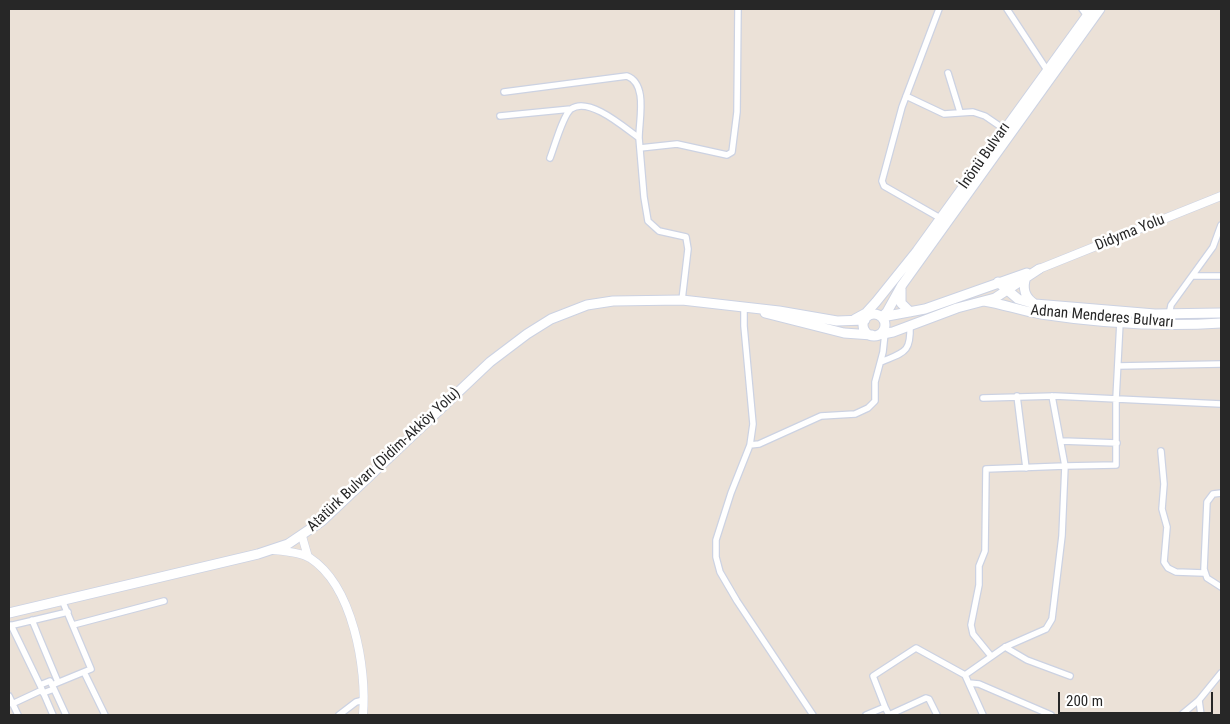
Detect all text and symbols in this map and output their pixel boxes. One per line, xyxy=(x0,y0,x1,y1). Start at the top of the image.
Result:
street label: İnönü Bulvarı xyxy=(956,119,1014,193)
street label: Didyma Yolu xyxy=(1093,211,1167,255)
street label: Adnan Menderes Bulvarı xyxy=(1030,302,1174,332)
street label: Atatürk Bulvarı (Didim-Akköy Yolu) xyxy=(304,384,464,536)
scale bar xyxy=(1060,682,1215,714)
text: 200 m xyxy=(1066,692,1103,710)

